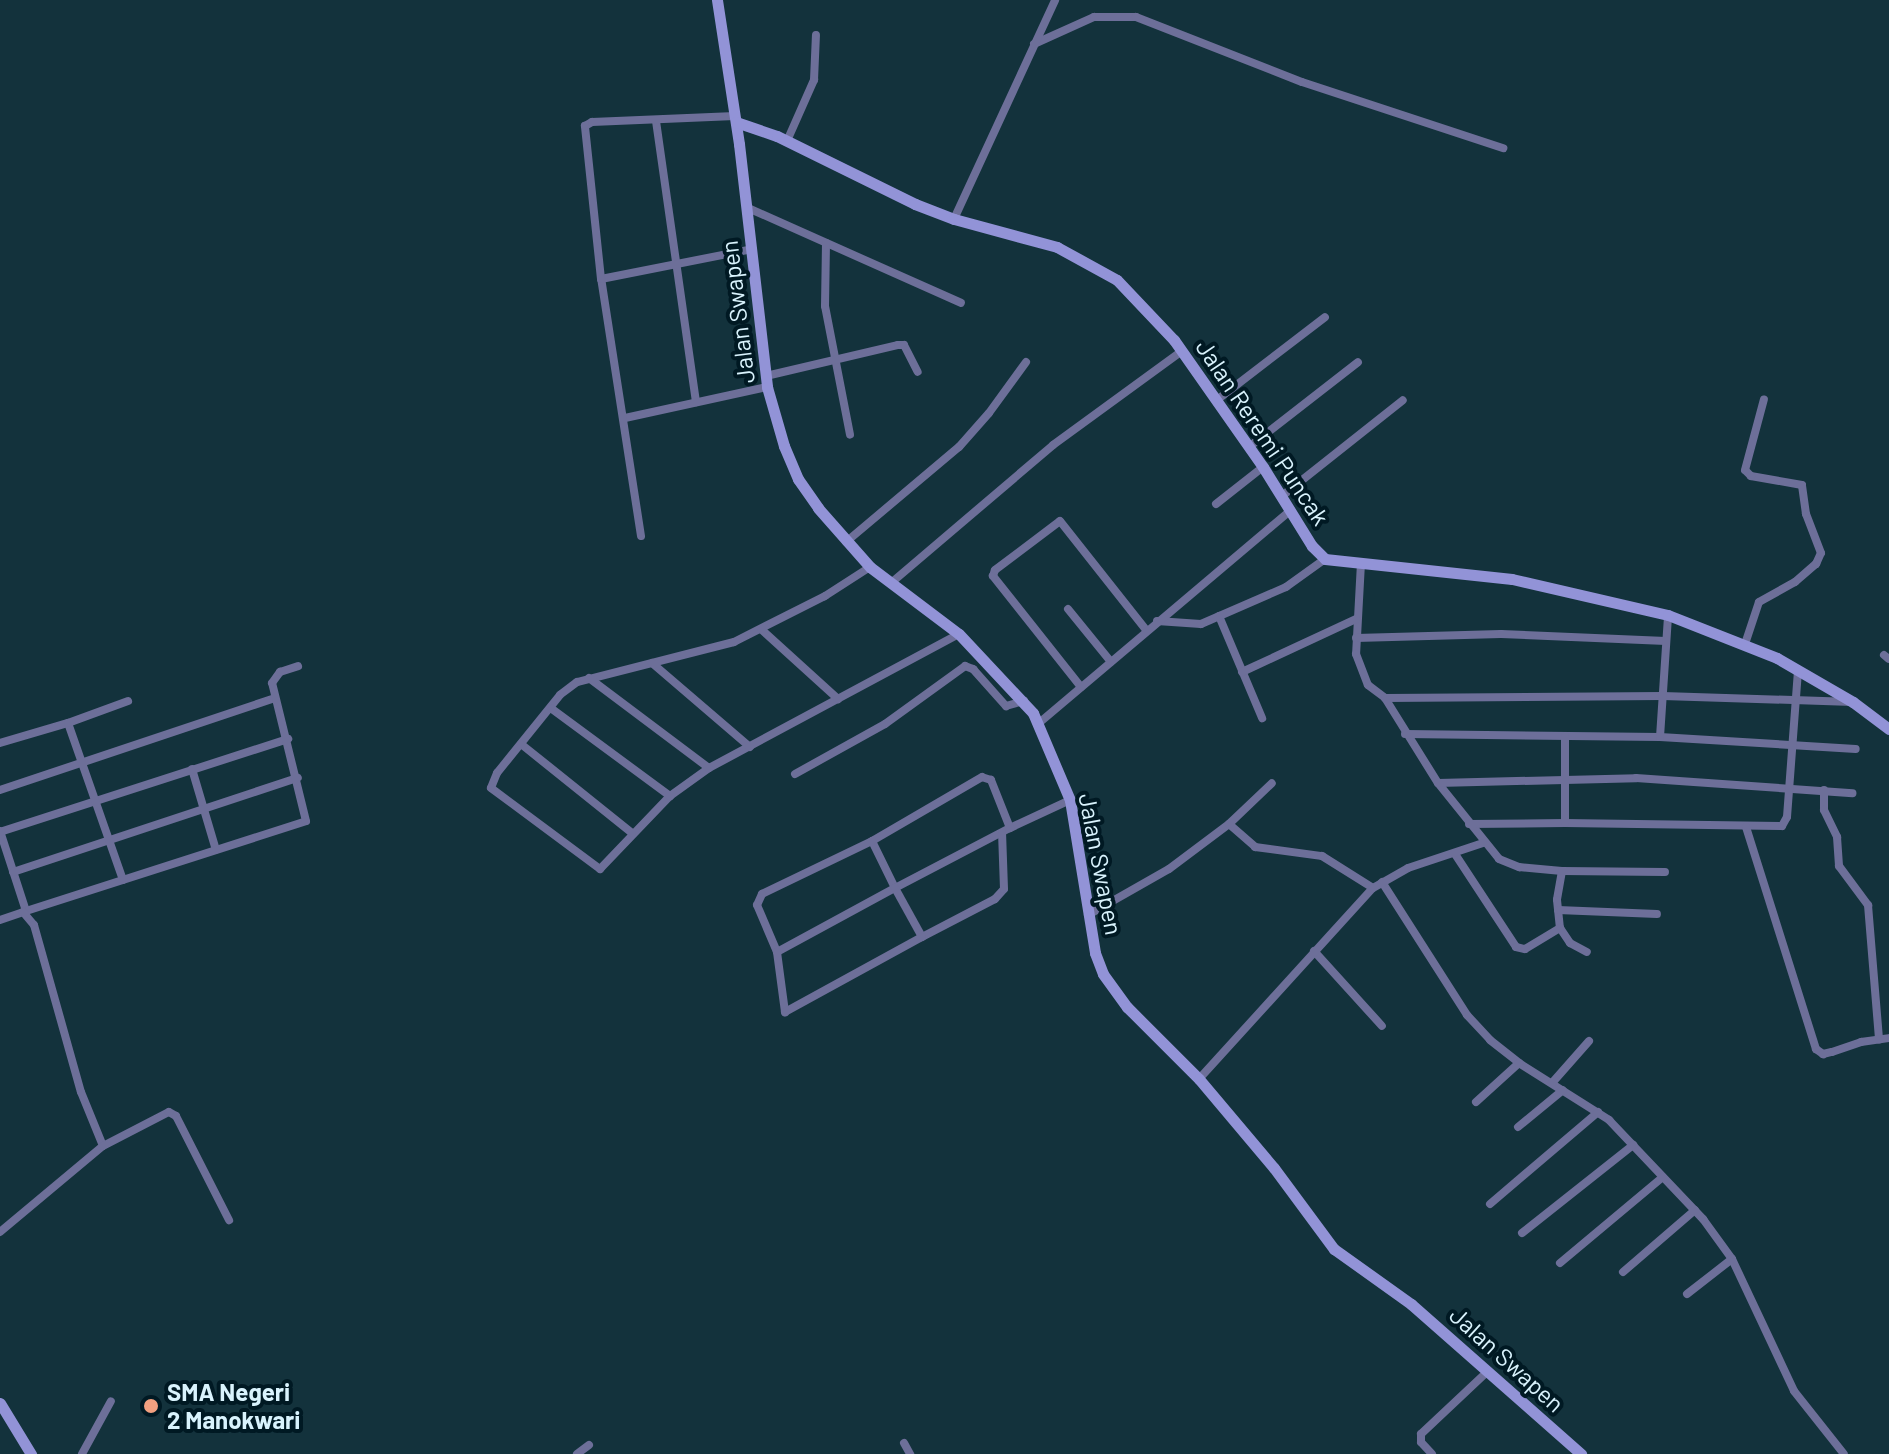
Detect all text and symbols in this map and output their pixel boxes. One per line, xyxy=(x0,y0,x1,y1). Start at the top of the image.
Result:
street label: Jalan Swapen xyxy=(714,239,760,385)
street label: Jalan Reremi Puncak xyxy=(1190,334,1336,530)
street label: Jalan Swapen xyxy=(1073,791,1129,937)
street label: Jalan Swapen xyxy=(1444,1300,1570,1418)
place label: SMA Negeri 2 Manokwari xyxy=(167,1378,300,1434)
marker: SMA Negeri 2 Manokwari xyxy=(142,1397,160,1415)

